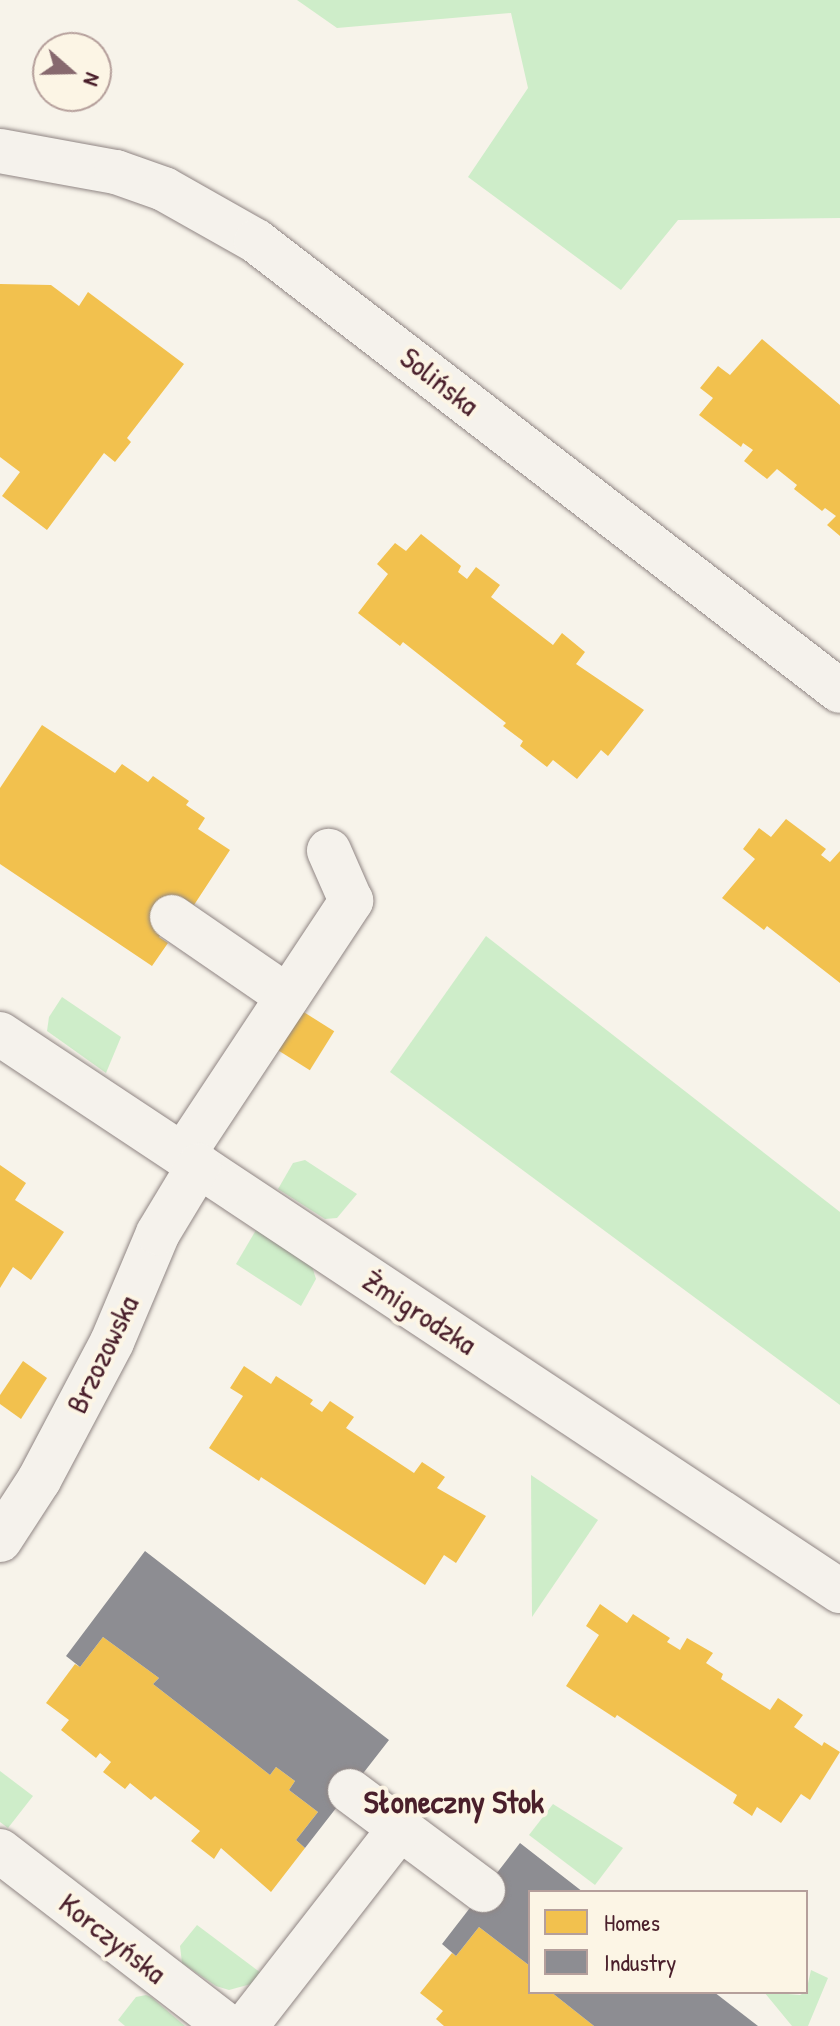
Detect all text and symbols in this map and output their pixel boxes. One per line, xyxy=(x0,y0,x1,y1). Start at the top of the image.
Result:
north arrow xyxy=(32,32,112,112)
text: N xyxy=(77,69,109,90)
street label: Solińska xyxy=(394,339,486,423)
street label: Żmigrodzka xyxy=(356,1262,484,1362)
street label: Brzozowska xyxy=(58,1289,146,1419)
district label: Słoneczny Stok xyxy=(364,1783,544,1821)
street label: Korczyńska xyxy=(52,1885,174,1991)
legend xyxy=(528,1890,808,1994)
text: Homes xyxy=(604,1906,660,1938)
text: Industry xyxy=(604,1946,676,1978)

